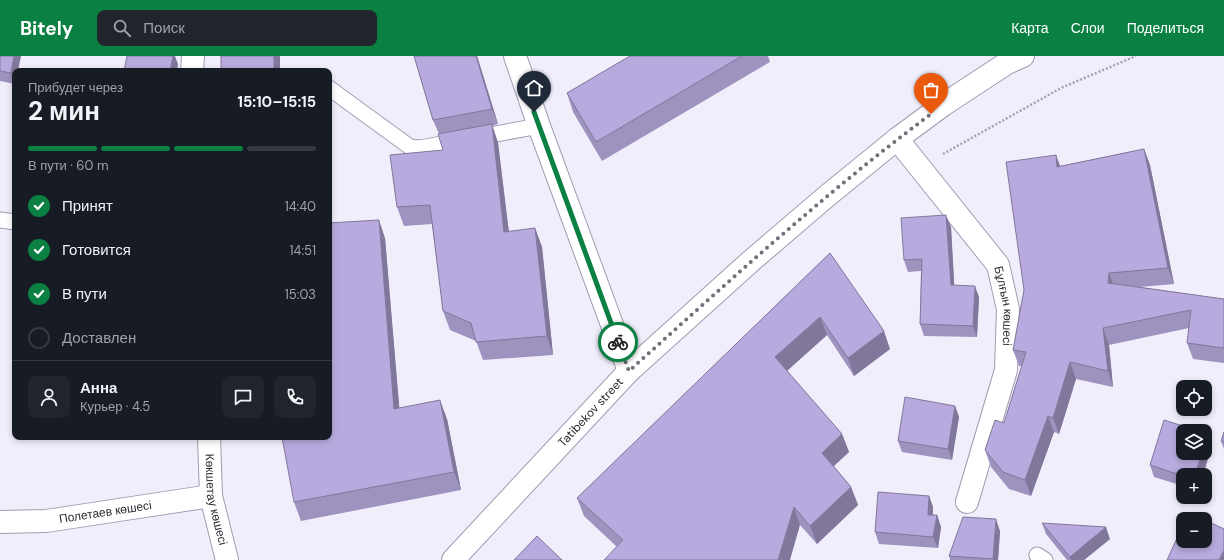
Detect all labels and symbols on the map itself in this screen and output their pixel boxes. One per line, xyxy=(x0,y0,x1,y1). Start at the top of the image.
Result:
pin xyxy=(517,71,551,112)
pin xyxy=(914,73,948,114)
street label: Бұлғын көшесі xyxy=(990,264,1016,346)
courier xyxy=(598,322,638,362)
street label: Tatibekov street xyxy=(554,374,627,450)
street label: Көкшетау көшесі xyxy=(202,453,231,547)
street label: Полетаев көшесі xyxy=(58,497,153,527)

